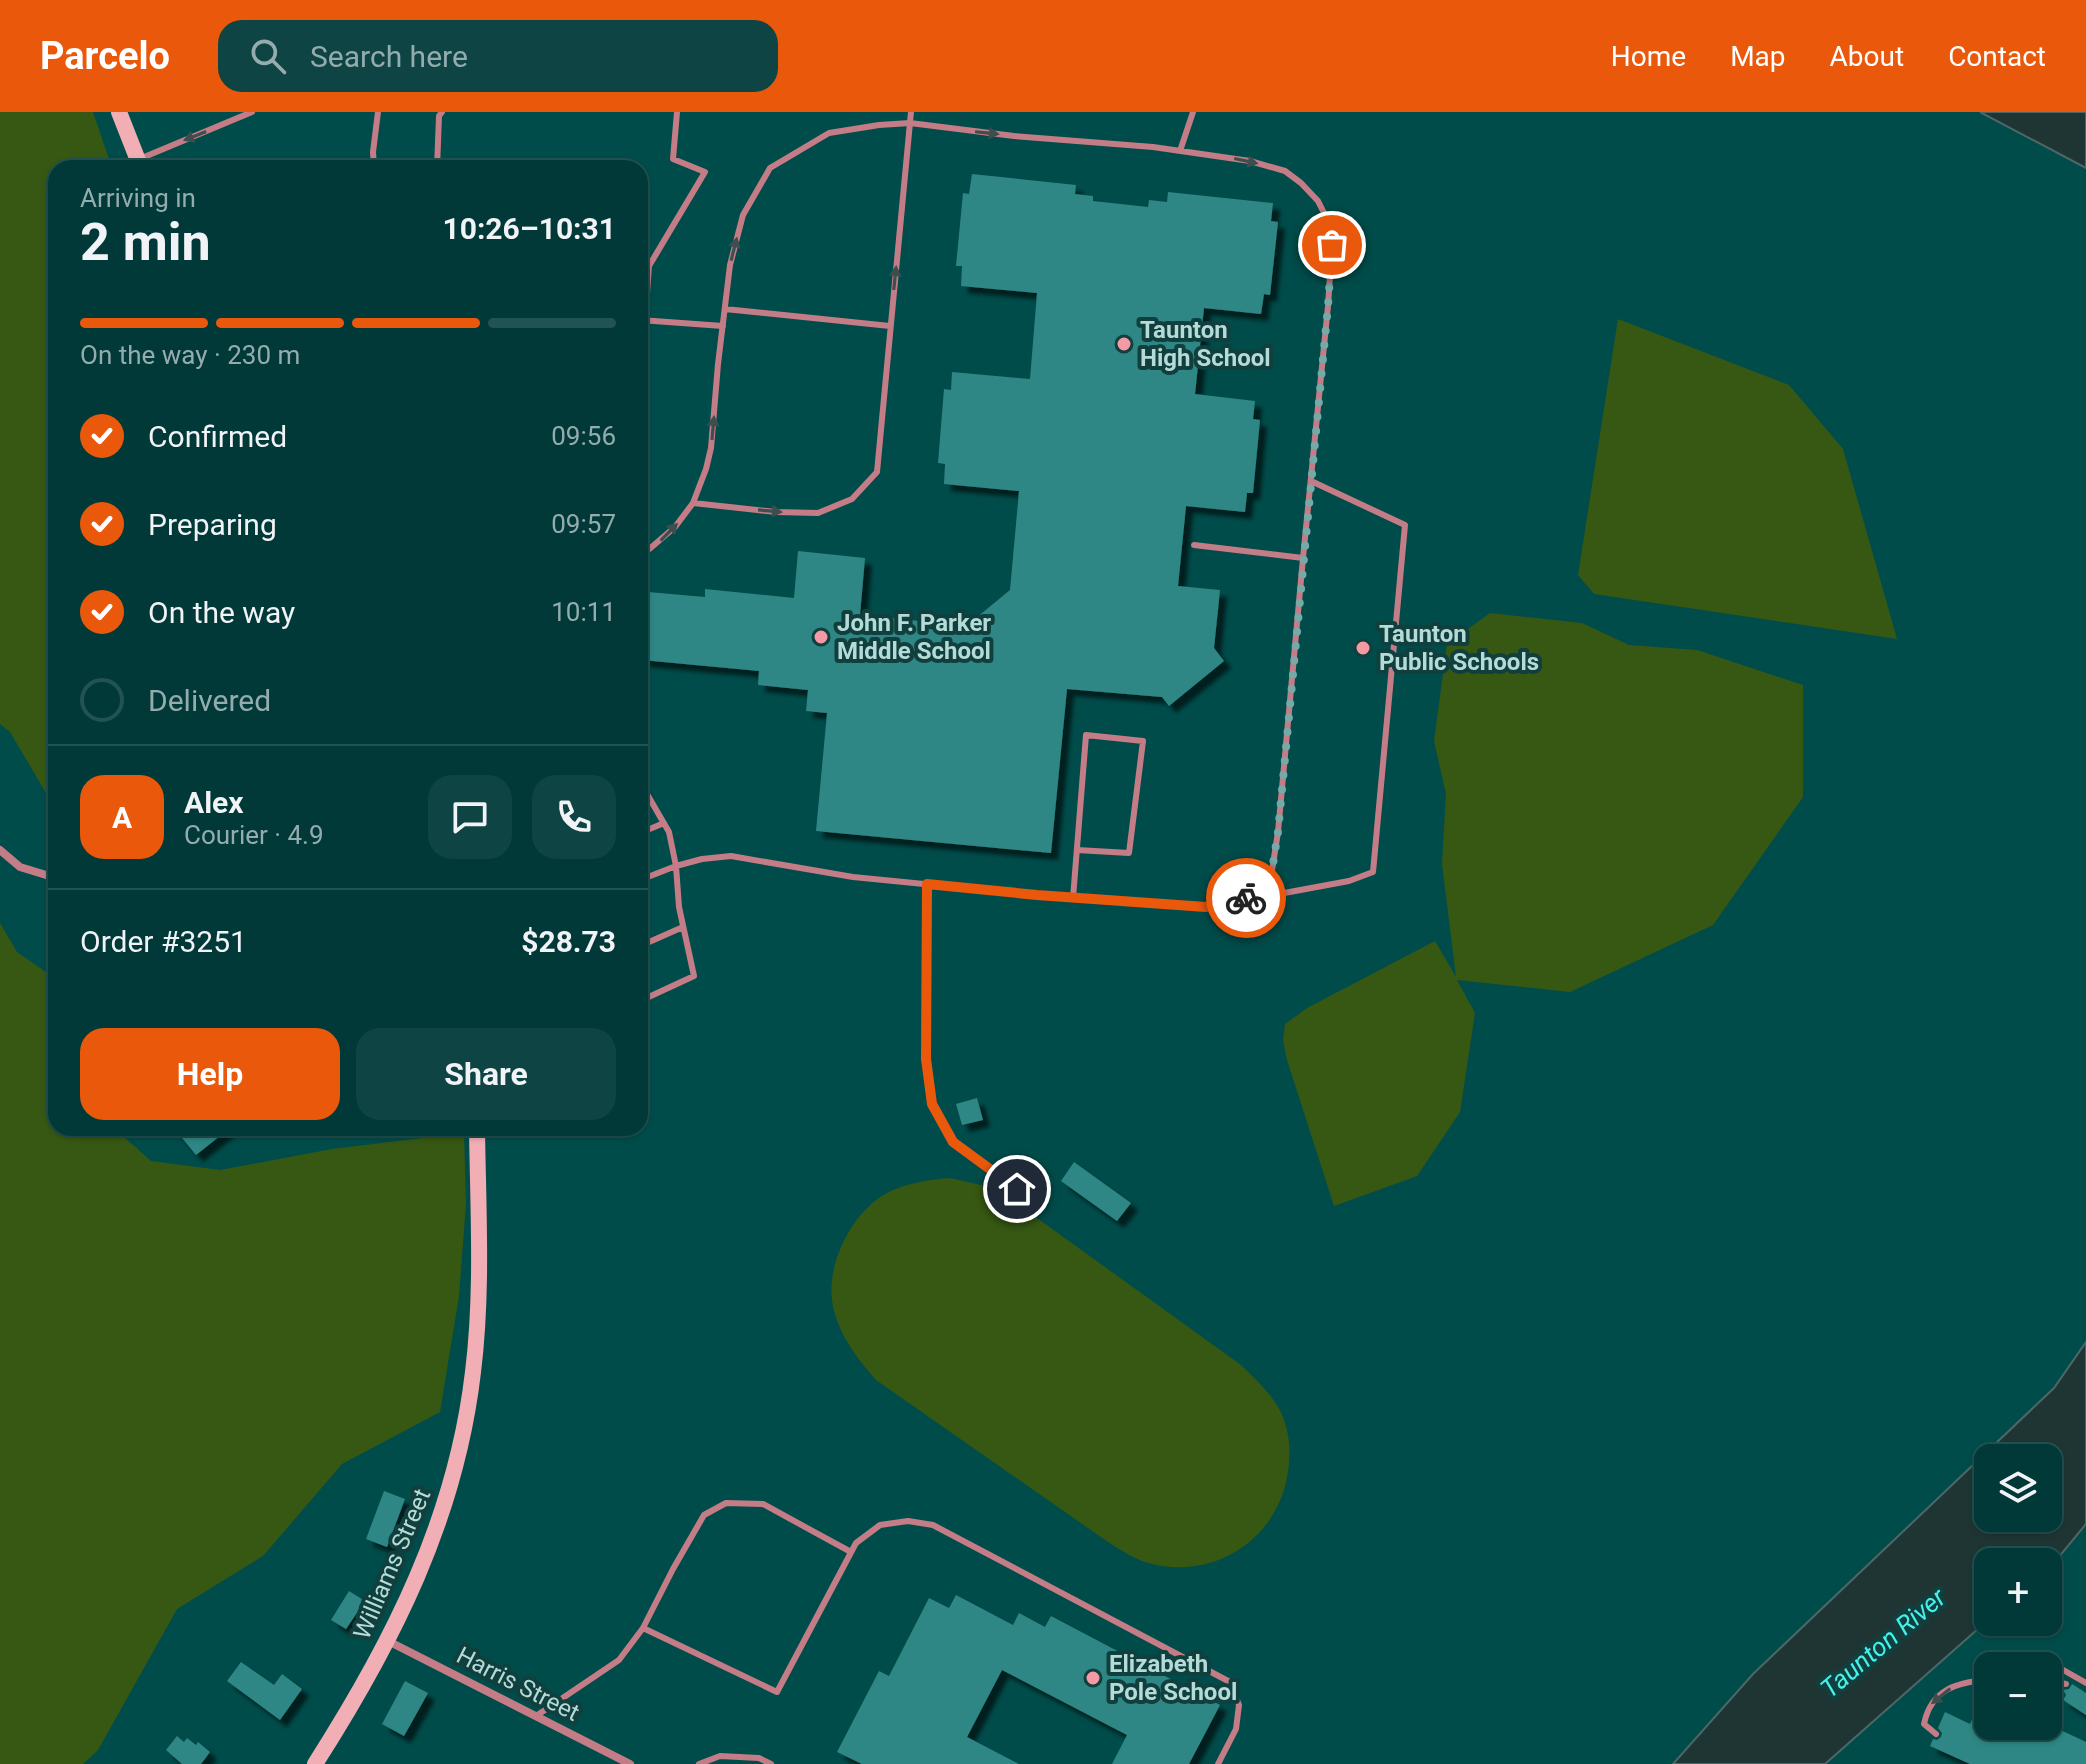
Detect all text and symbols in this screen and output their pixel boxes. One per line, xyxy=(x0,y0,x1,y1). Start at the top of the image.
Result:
search box xyxy=(218,20,778,92)
text: Parcelo xyxy=(40,34,170,78)
icon: search xyxy=(246,34,290,78)
text: Search here xyxy=(310,39,468,74)
text: Home xyxy=(1611,40,1686,73)
text: Map xyxy=(1730,40,1786,73)
text: About xyxy=(1830,40,1904,73)
text: Contact xyxy=(1948,40,2046,73)
one-way arrow xyxy=(975,127,1000,140)
one-way arrow xyxy=(183,129,207,142)
one-way arrow xyxy=(1233,155,1258,168)
text: Arriving in xyxy=(80,183,196,213)
text: 10:26–10:31 xyxy=(442,211,616,246)
pin xyxy=(1298,211,1366,279)
text: 2 min xyxy=(80,212,211,273)
icon: bag xyxy=(1310,223,1354,267)
one-way arrow xyxy=(729,237,741,262)
one-way arrow xyxy=(889,265,902,290)
place label: Taunton High School xyxy=(1140,316,1271,372)
marker: Taunton High School xyxy=(1115,335,1133,353)
text: On the way · 230 m xyxy=(80,340,300,370)
icon: check xyxy=(80,414,124,458)
one-way arrow xyxy=(707,415,720,440)
text: Confirmed xyxy=(148,419,287,454)
text: 09:56 xyxy=(551,421,616,451)
icon: check xyxy=(80,502,124,546)
one-way arrow xyxy=(758,505,783,518)
text: Preparing xyxy=(148,507,277,542)
text: 09:57 xyxy=(551,509,616,539)
one-way arrow xyxy=(659,523,677,542)
icon: check xyxy=(80,590,124,634)
text: On the way xyxy=(148,595,295,630)
text: 10:11 xyxy=(551,597,616,627)
place label: John F. Parker Middle School xyxy=(837,609,991,665)
place label: Taunton Public Schools xyxy=(1379,620,1539,676)
marker: John F. Parker Middle School xyxy=(812,628,830,646)
marker: Taunton Public Schools xyxy=(1354,639,1372,657)
text: Delivered xyxy=(148,683,271,718)
button: chat xyxy=(428,775,512,859)
button: phone xyxy=(532,775,616,859)
text: Alex xyxy=(184,785,244,820)
text: A xyxy=(112,800,132,835)
text: Courier · 4.9 xyxy=(184,820,324,850)
courier xyxy=(1206,858,1286,938)
icon: bike xyxy=(1224,876,1268,920)
text: Order #3251 xyxy=(80,924,247,959)
text: $28.73 xyxy=(521,924,616,959)
button: Help xyxy=(80,1028,340,1120)
button: Share xyxy=(356,1028,616,1120)
pin xyxy=(983,1155,1051,1223)
icon: home xyxy=(995,1167,1039,1211)
map controls xyxy=(1974,1444,2062,1740)
button: layers xyxy=(1974,1444,2062,1532)
street label: Williams Street xyxy=(348,1485,436,1643)
button: + xyxy=(1974,1548,2062,1636)
water label: Taunton River xyxy=(1815,1581,1953,1704)
street label: Harris Street xyxy=(452,1641,584,1727)
place label: Elizabeth Pole School xyxy=(1109,1650,1237,1706)
button: − xyxy=(1974,1652,2062,1740)
marker: Elizabeth Pole School xyxy=(1084,1669,1102,1687)
one-way arrow xyxy=(1931,1687,1952,1704)

